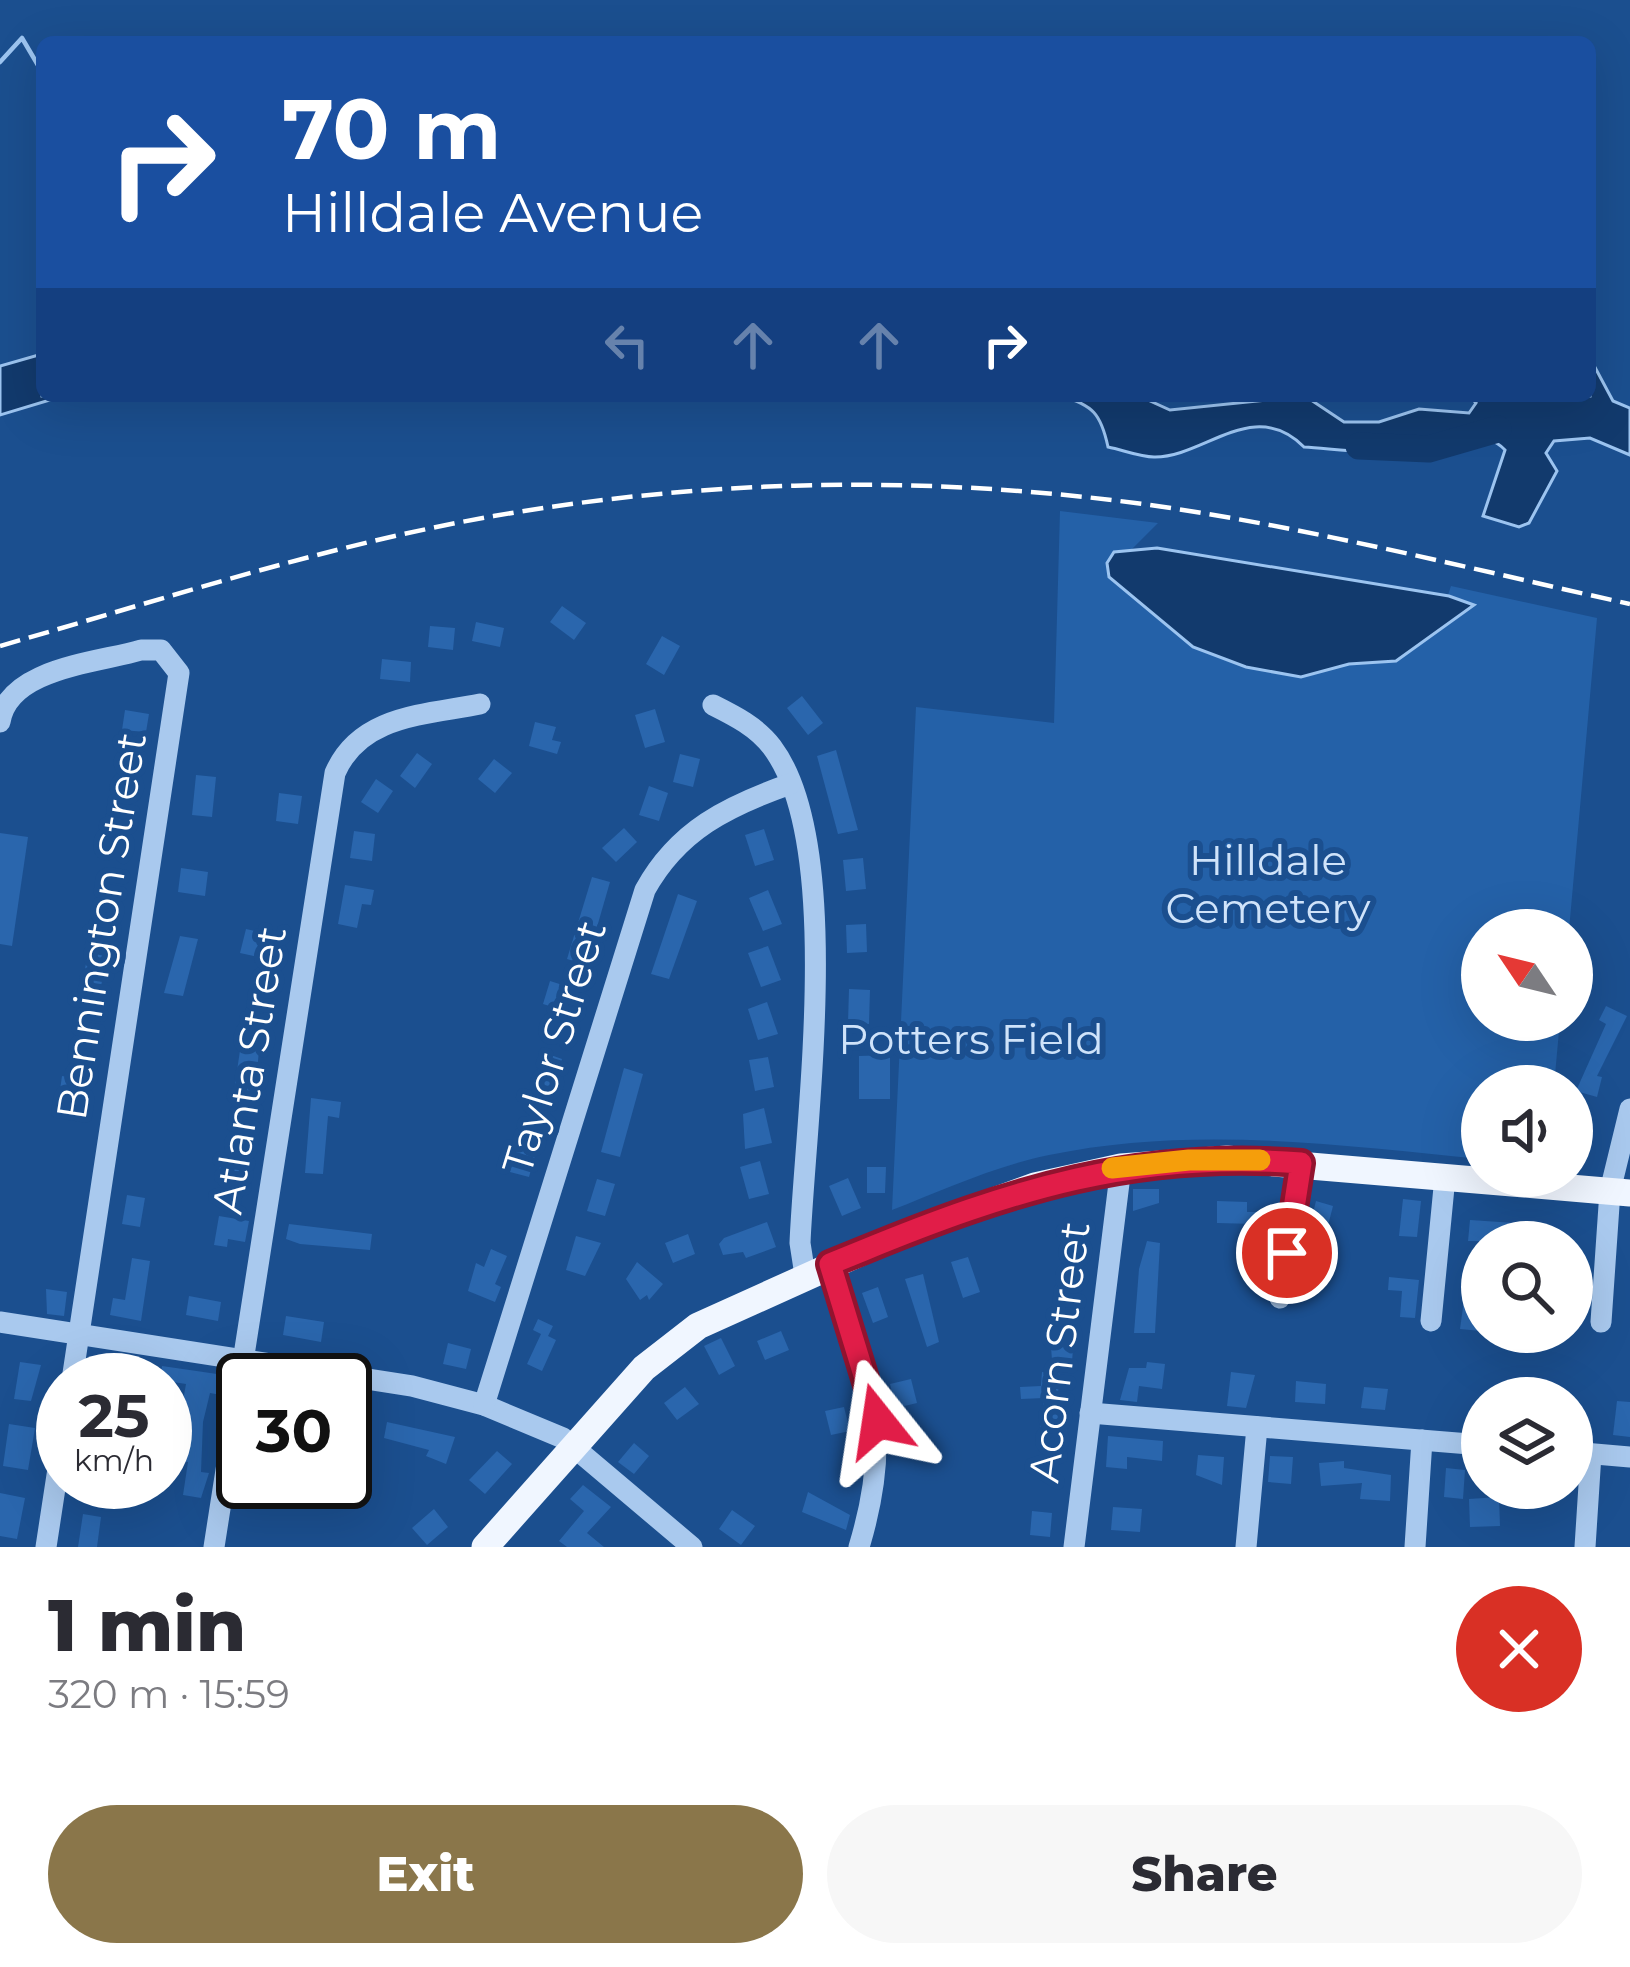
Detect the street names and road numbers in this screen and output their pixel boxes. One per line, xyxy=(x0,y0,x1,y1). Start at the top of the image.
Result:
street label: Bennington Street xyxy=(45,729,157,1123)
street label: Taylor Street xyxy=(491,914,617,1180)
street label: Atlanta Street xyxy=(201,923,297,1217)
street label: Acorn Street xyxy=(1017,1219,1101,1485)

